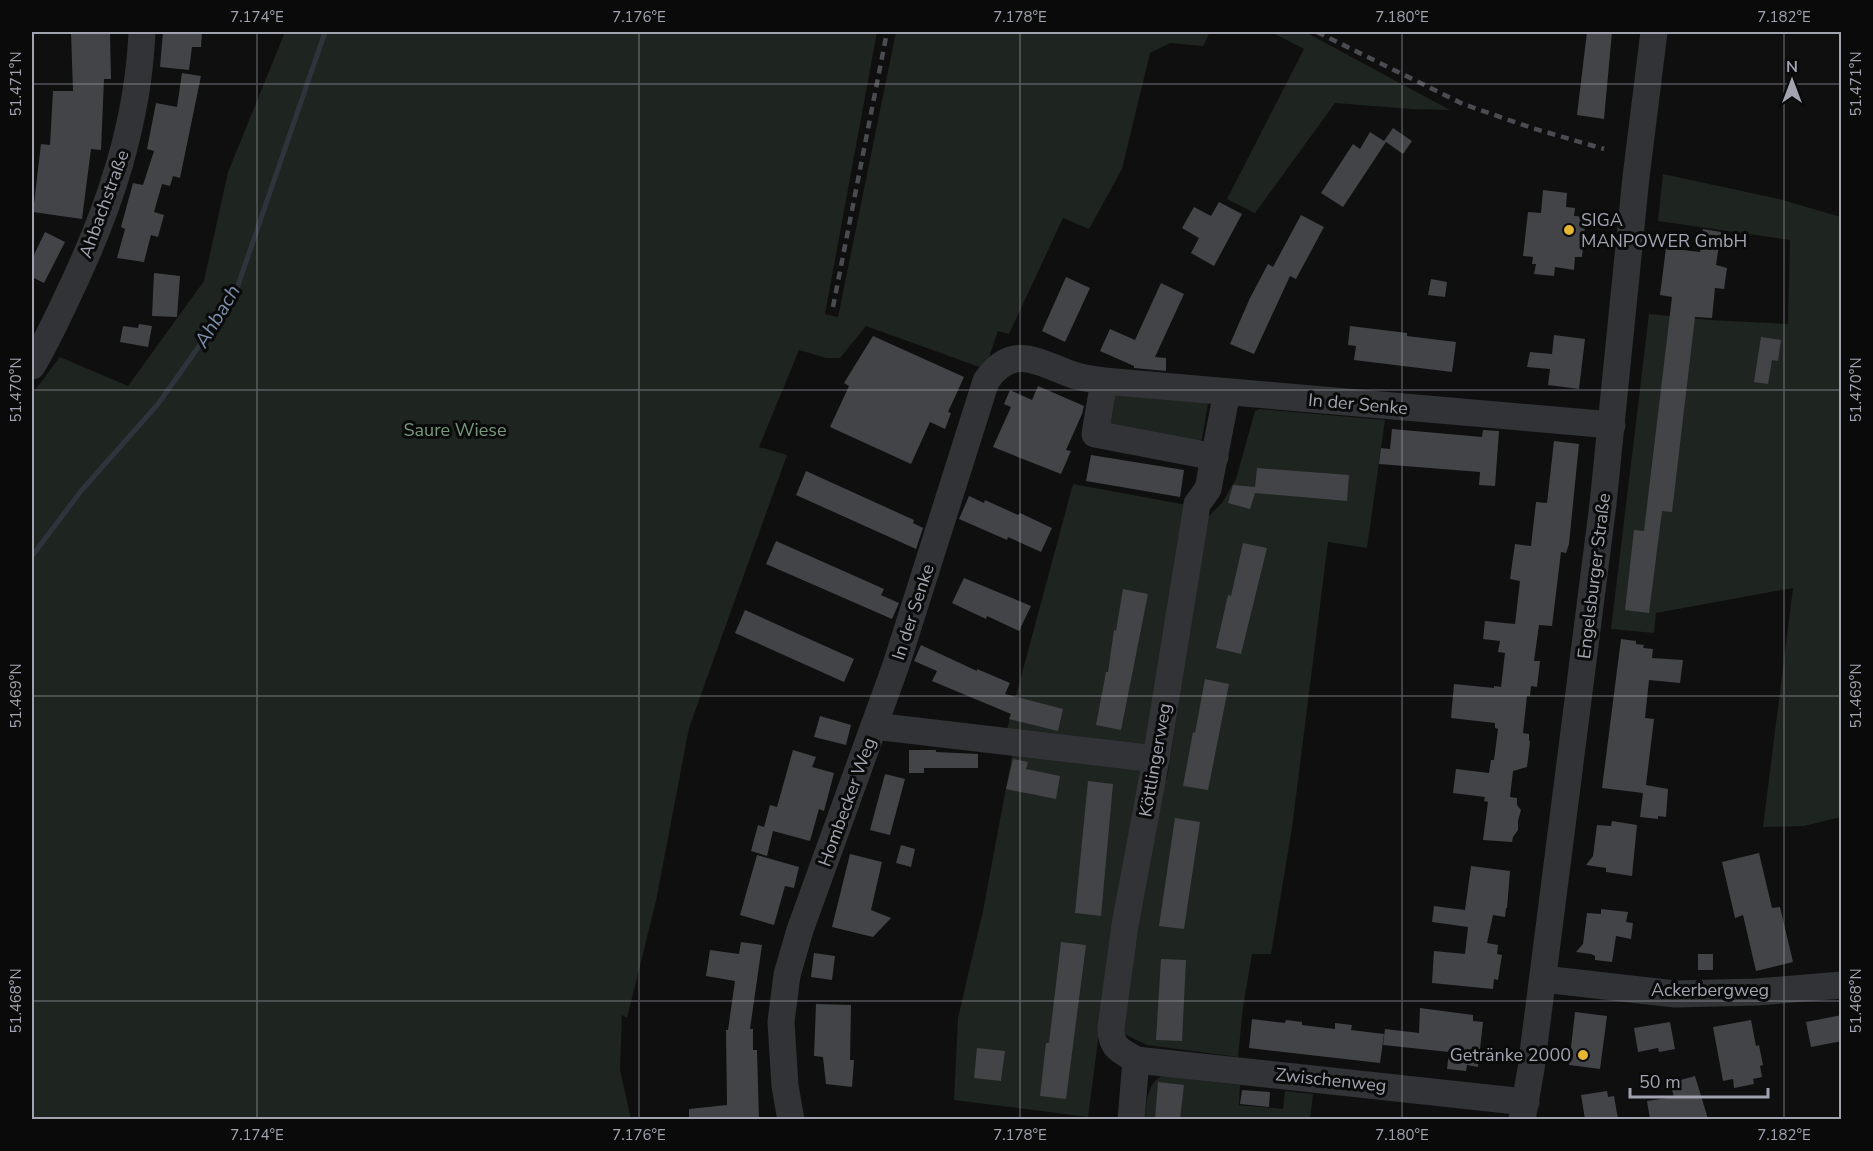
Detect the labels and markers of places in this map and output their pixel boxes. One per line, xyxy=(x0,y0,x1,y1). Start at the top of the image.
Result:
place label: SIGA MANPOWER GmbH xyxy=(1581,208,1747,253)
marker: SIGA MANPOWER GmbH xyxy=(1562,223,1576,237)
place label: Getränke 2000 xyxy=(1450,1043,1571,1067)
marker: Getränke 2000 xyxy=(1576,1048,1590,1062)

